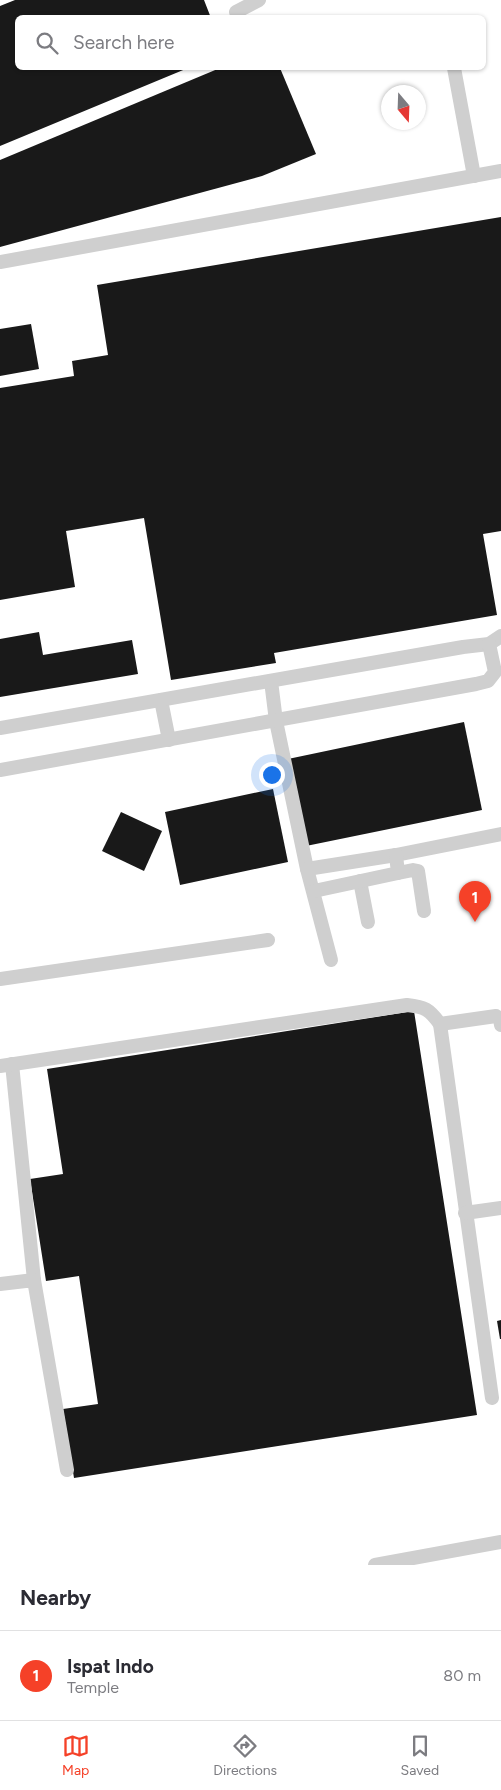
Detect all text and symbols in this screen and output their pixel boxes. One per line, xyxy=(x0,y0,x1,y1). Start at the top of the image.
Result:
search box xyxy=(15,15,486,70)
icon: search xyxy=(33,29,61,57)
text: Search here xyxy=(73,31,175,54)
north arrow xyxy=(381,85,426,130)
your location xyxy=(259,762,285,788)
pin: 1 xyxy=(459,881,491,922)
text: Nearby xyxy=(20,1585,91,1610)
text: Ispat Indo xyxy=(67,1655,154,1678)
text: 1 xyxy=(33,1666,39,1685)
text: 80 m xyxy=(443,1666,481,1685)
text: Temple xyxy=(67,1678,119,1697)
tab: Map xyxy=(62,1732,90,1779)
tab: Directions xyxy=(213,1732,277,1779)
tab: Saved xyxy=(401,1732,439,1779)

